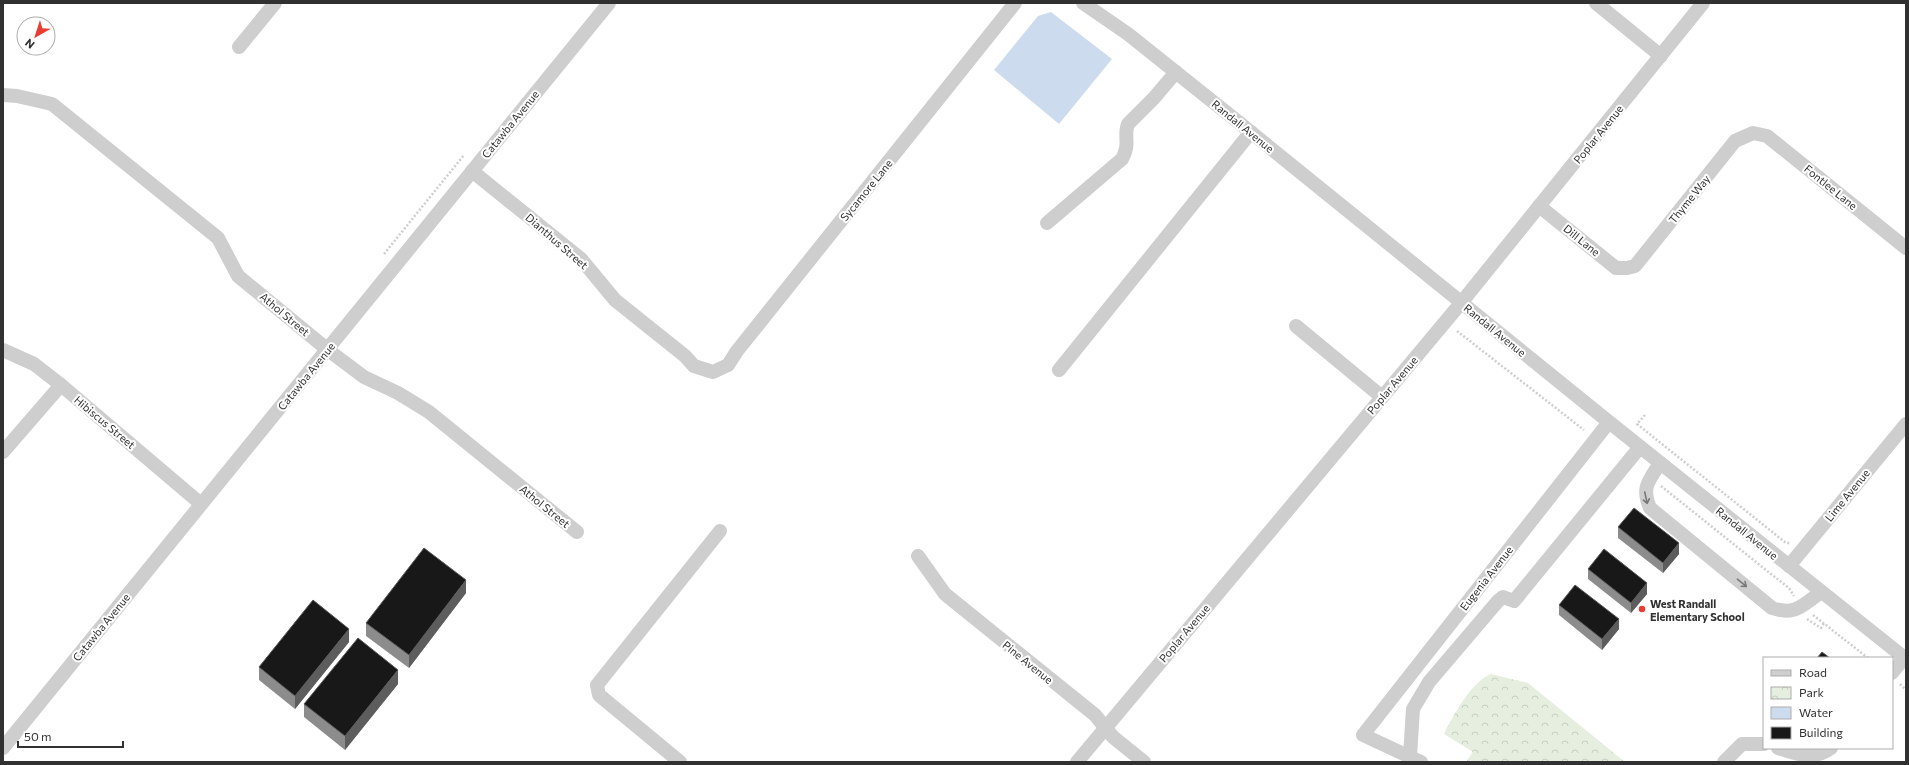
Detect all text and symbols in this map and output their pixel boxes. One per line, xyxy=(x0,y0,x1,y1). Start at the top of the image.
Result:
north arrow xyxy=(16,16,56,56)
text: N xyxy=(22,37,37,52)
street label: Catawba Avenue xyxy=(479,87,541,160)
street label: Randall Avenue xyxy=(1209,97,1277,155)
street label: Poplar Avenue xyxy=(1570,102,1626,166)
street label: Sycamore Lane xyxy=(837,156,895,223)
street label: Fontlee Lane xyxy=(1802,162,1860,212)
street label: Thyme Way xyxy=(1666,172,1713,226)
street label: Dianthus Street xyxy=(523,210,591,272)
street label: Dill Lane xyxy=(1561,221,1603,259)
street label: Athol Street xyxy=(258,290,313,339)
street label: Randall Avenue xyxy=(1461,301,1529,359)
street label: Catawba Avenue xyxy=(275,339,337,412)
street label: Poplar Avenue xyxy=(1364,353,1420,417)
street label: Hibiscus Street xyxy=(72,393,138,451)
street label: Lime Avenue xyxy=(1822,466,1872,524)
street label: Athol Street xyxy=(517,482,573,530)
one-way arrow xyxy=(1643,491,1651,504)
street label: Randall Avenue xyxy=(1713,504,1781,562)
street label: Eugenia Avenue xyxy=(1457,543,1515,613)
one-way arrow xyxy=(1736,579,1747,588)
street label: Catawba Avenue xyxy=(70,590,132,663)
place label: West Randall Elementary School xyxy=(1650,597,1745,623)
street label: Poplar Avenue xyxy=(1156,601,1212,665)
marker: West Randall Elementary School xyxy=(1637,604,1647,614)
street label: Pine Avenue xyxy=(1000,638,1056,686)
legend xyxy=(1763,657,1893,749)
text: Road xyxy=(1799,665,1827,679)
text: Park xyxy=(1799,685,1825,699)
text: Water xyxy=(1799,705,1833,719)
scale bar xyxy=(18,723,123,749)
text: Building xyxy=(1799,725,1843,739)
text: 50 m xyxy=(24,729,52,743)

